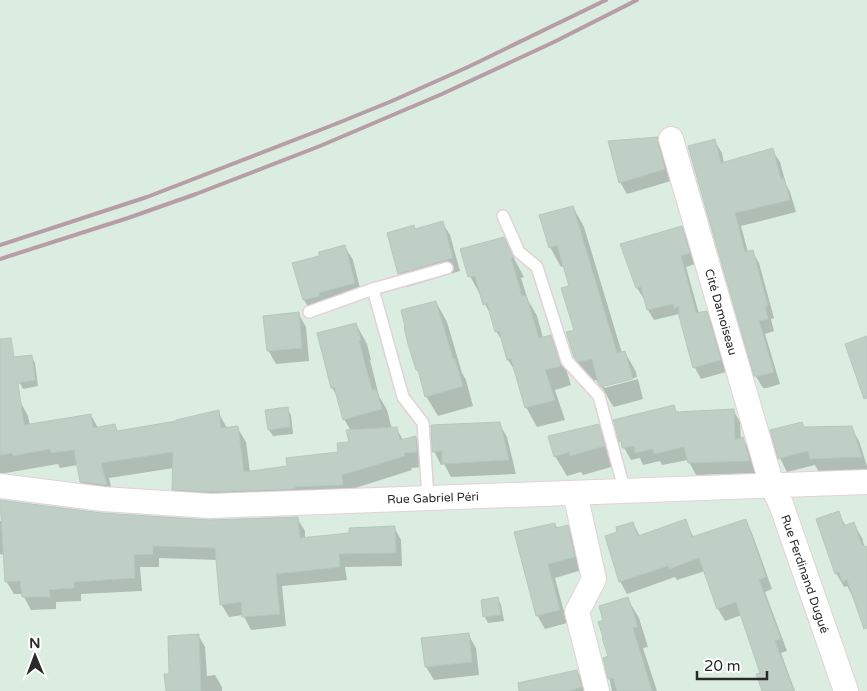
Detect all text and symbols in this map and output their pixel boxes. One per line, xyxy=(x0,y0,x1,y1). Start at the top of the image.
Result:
street label: Cité Damoiseau xyxy=(702,267,740,357)
street label: Rue Gabriel Péri xyxy=(387,489,479,507)
street label: Rue Ferdinand Dugué xyxy=(778,513,832,635)
north arrow xyxy=(10,631,60,681)
text: N xyxy=(29,635,41,652)
scale bar xyxy=(697,648,767,680)
text: 20 m xyxy=(704,657,741,675)

